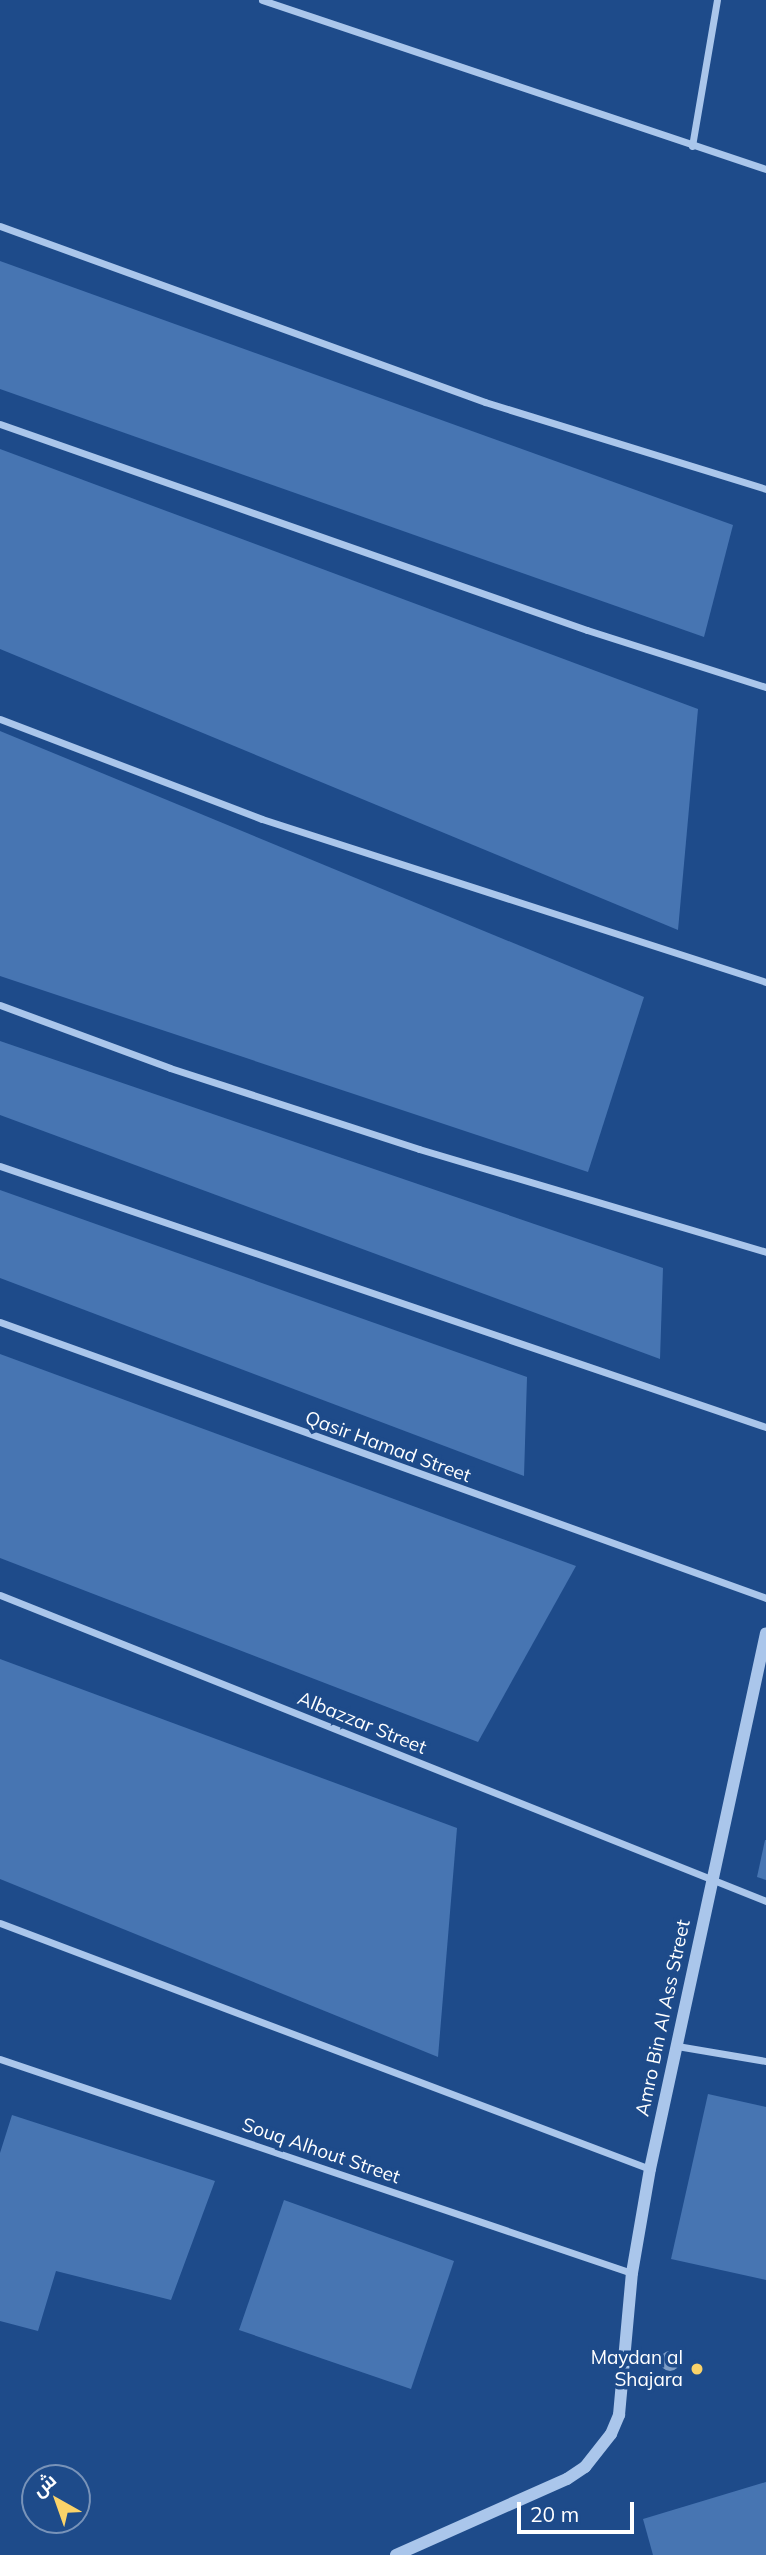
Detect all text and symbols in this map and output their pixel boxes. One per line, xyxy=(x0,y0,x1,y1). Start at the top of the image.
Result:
street label: Qasir Hamad Street xyxy=(302,1406,474,1488)
street label: Albazzar Street xyxy=(294,1687,430,1759)
street label: Amro Bin Al Ass Street xyxy=(631,1918,695,2118)
street label: Souq Alhout Street xyxy=(239,2113,403,2189)
place label: Maydan al Shajara xyxy=(591,2347,683,2391)
marker: Maydan al Shajara xyxy=(689,2361,705,2377)
north arrow xyxy=(21,2464,91,2534)
text: ش xyxy=(27,2467,61,2501)
scale bar xyxy=(521,2488,638,2532)
text: 20 m xyxy=(530,2501,579,2527)

